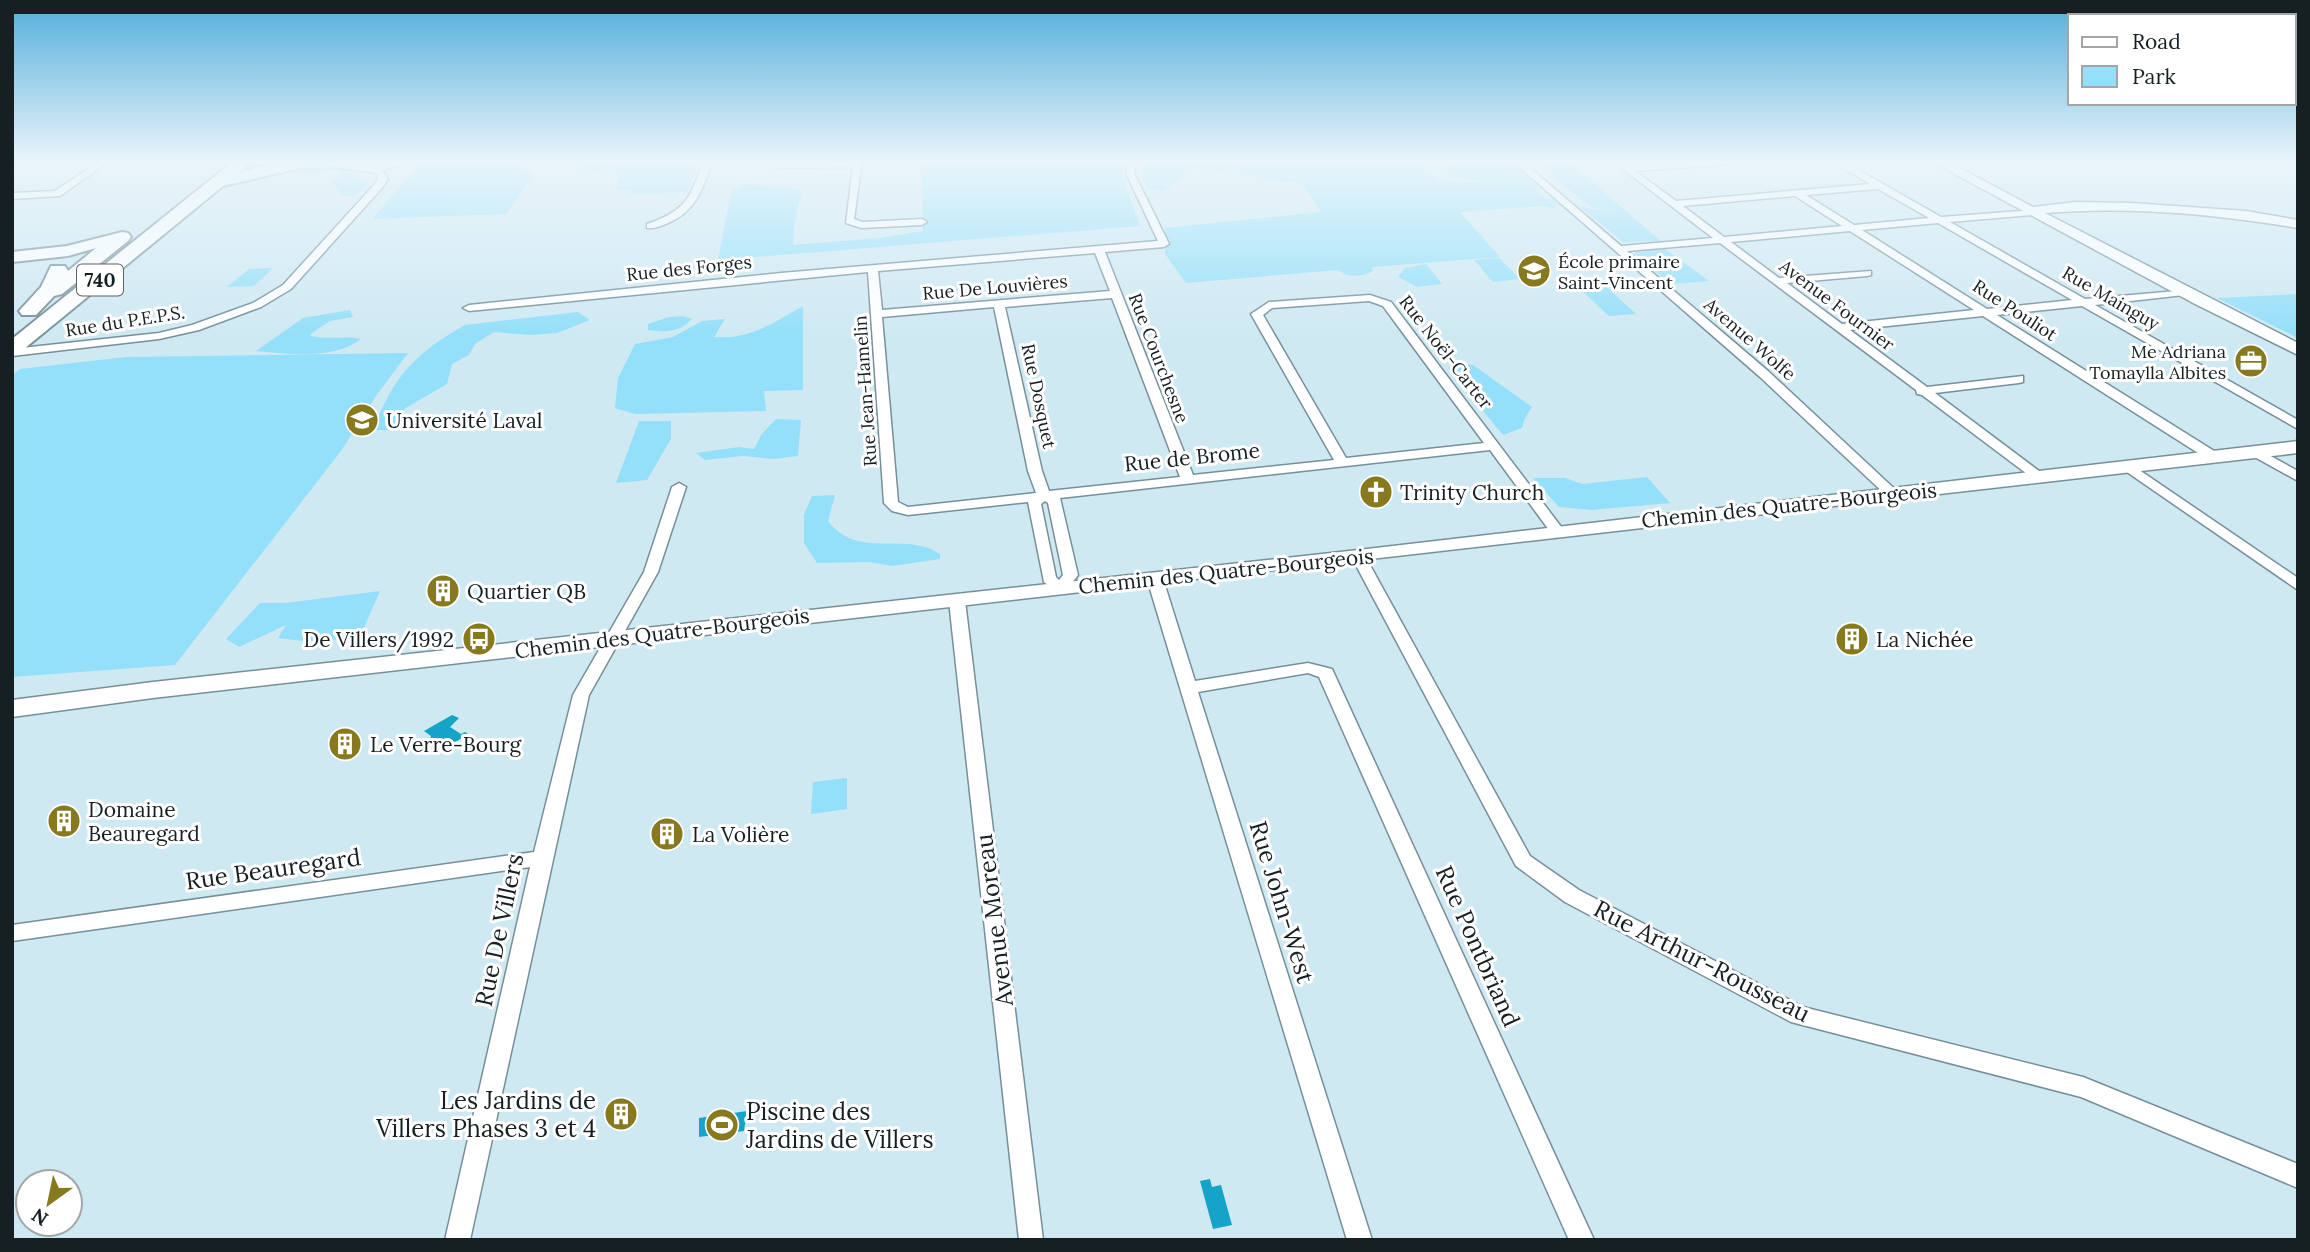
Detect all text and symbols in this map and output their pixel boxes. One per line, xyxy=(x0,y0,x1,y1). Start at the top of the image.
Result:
legend xyxy=(2068,14,2296,105)
text: Road xyxy=(2132,28,2181,55)
text: Park xyxy=(2132,63,2176,90)
street label: Rue des Forges xyxy=(625,250,753,286)
place label: École primaire Saint-Vincent xyxy=(1558,250,1680,294)
school or university icon: École primaire Saint-Vincent xyxy=(1515,252,1553,290)
street label: Avenue Fournier xyxy=(1774,254,1899,356)
street label: Rue Mainguy xyxy=(2058,261,2164,335)
road number: 740 xyxy=(77,264,123,296)
street label: Rue De Louvières xyxy=(921,269,1069,305)
street label: Rue Pouliot xyxy=(1968,274,2062,346)
street label: Rue Courchesne xyxy=(1124,290,1194,426)
street label: Rue Noël-Carter xyxy=(1394,290,1498,414)
street label: Avenue Wolfe xyxy=(1699,292,1801,385)
street label: Rue du P.E.P.S. xyxy=(64,300,186,342)
street label: Rue Jean-Hamelin xyxy=(848,315,882,467)
place label: Me Adriana Tomaylla Albites xyxy=(2089,340,2226,384)
street label: Rue Dosquet xyxy=(1017,342,1061,451)
office icon: Me Adriana Tomaylla Albites xyxy=(2232,342,2270,380)
school or university icon: Université Laval xyxy=(343,401,381,439)
place label: Université Laval xyxy=(386,407,543,434)
street label: Rue de Brome xyxy=(1123,436,1261,478)
church icon: Trinity Church xyxy=(1357,473,1395,511)
street label: Chemin des Quatre-Bourgeois xyxy=(1640,476,1938,534)
place label: Trinity Church xyxy=(1400,479,1544,506)
street label: Chemin des Quatre-Bourgeois xyxy=(1077,542,1375,600)
building icon: Quartier QB xyxy=(424,572,462,610)
place label: Quartier QB xyxy=(467,578,586,605)
street label: Chemin des Quatre-Bourgeois xyxy=(513,602,811,664)
bus stop icon: De Villers/1992 xyxy=(460,620,498,658)
building icon: La Nichée xyxy=(1833,620,1871,658)
place label: De Villers/1992 xyxy=(304,626,454,653)
place label: La Nichée xyxy=(1876,626,1973,653)
building icon: Le Verre-Bourg xyxy=(326,725,364,763)
place label: Le Verre-Bourg xyxy=(370,731,522,758)
place label: Domaine Beauregard xyxy=(88,796,200,847)
building icon: Domaine Beauregard xyxy=(45,802,83,840)
building icon: La Volière xyxy=(648,815,686,853)
street label: Rue John-West xyxy=(1243,817,1322,987)
place label: La Volière xyxy=(692,821,789,848)
street label: Avenue Moreau xyxy=(968,832,1020,1009)
street label: Rue Beauregard xyxy=(183,841,363,897)
street label: Rue De Villers xyxy=(468,851,530,1009)
street label: Rue Pontbriand xyxy=(1429,861,1527,1031)
street label: Rue Arthur-Rousseau xyxy=(1589,893,1815,1029)
place label: Les Jardins de Villers Phases 3 et 4 xyxy=(375,1085,596,1144)
building icon: Les Jardins de Villers Phases 3 et 4 xyxy=(602,1095,640,1133)
place label: Piscine des Jardins de Villers xyxy=(745,1096,934,1155)
sports icon: Piscine des Jardins de Villers xyxy=(703,1106,741,1144)
north arrow xyxy=(14,1168,84,1238)
text: N xyxy=(27,1203,52,1231)

